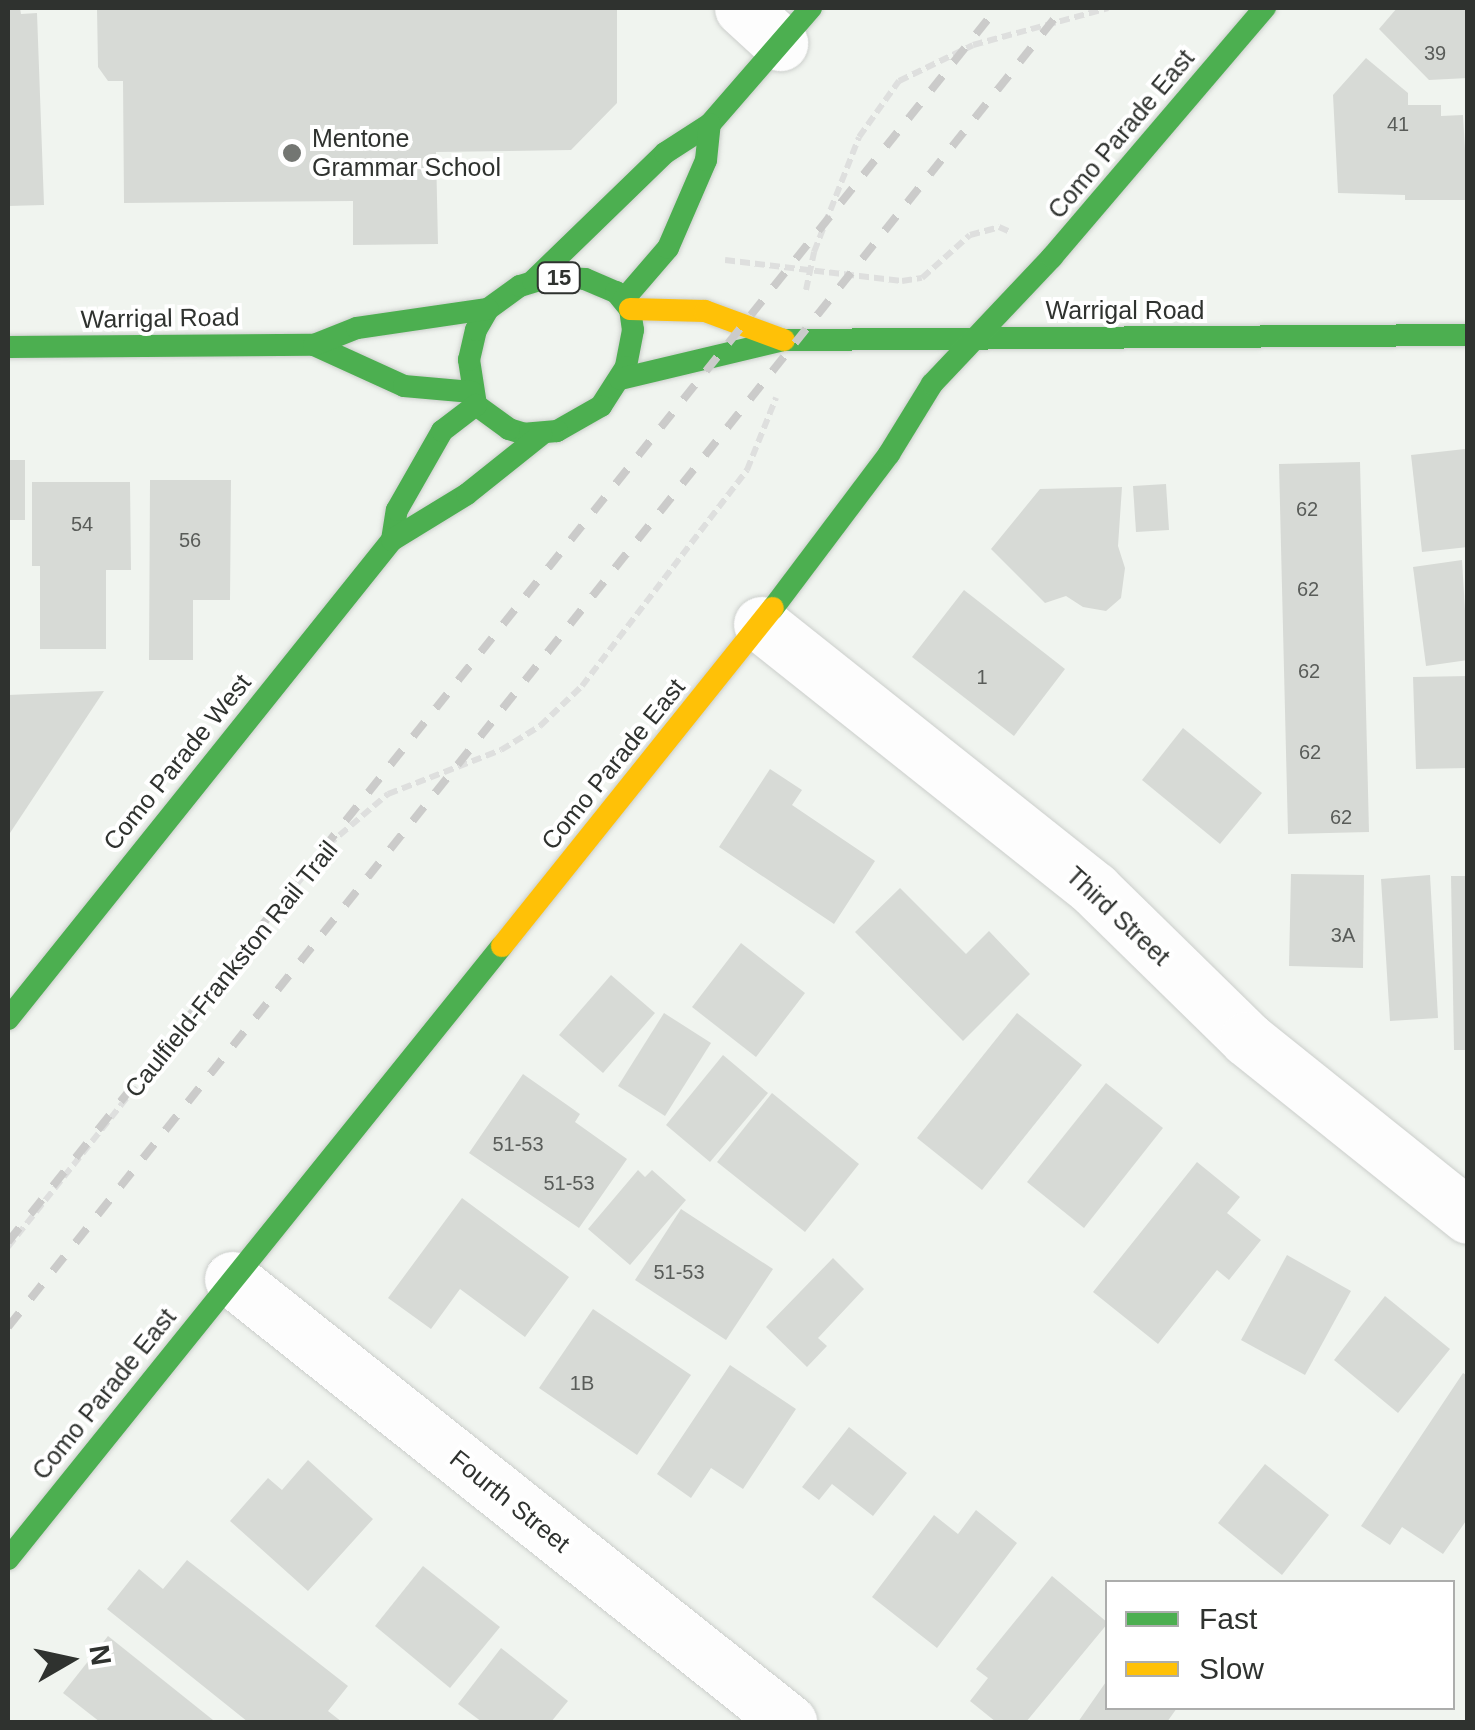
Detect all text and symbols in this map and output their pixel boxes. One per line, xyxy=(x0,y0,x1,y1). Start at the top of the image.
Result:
house number: 39 xyxy=(1424,41,1446,65)
street label: Como Parade East xyxy=(1042,43,1200,225)
house number: 41 xyxy=(1387,112,1409,136)
place label: Mentone Grammar School xyxy=(312,124,501,183)
marker: Mentone Grammar School xyxy=(281,142,303,164)
road number: 15 xyxy=(536,261,582,295)
street label: Warrigal Road xyxy=(1046,295,1204,325)
street label: Warrigal Road xyxy=(80,302,240,334)
house number: 62 xyxy=(1296,497,1318,521)
house number: 54 xyxy=(71,512,93,536)
house number: 56 xyxy=(179,528,201,552)
house number: 62 xyxy=(1297,577,1319,601)
house number: 62 xyxy=(1298,659,1320,683)
house number: 1 xyxy=(976,665,988,689)
street label: Como Parade West xyxy=(97,668,257,856)
street label: Como Parade East xyxy=(535,672,691,856)
house number: 62 xyxy=(1299,740,1321,764)
house number: 62 xyxy=(1330,805,1352,829)
street label: Caulfield-Frankston Rail Trail xyxy=(118,835,344,1103)
street label: Third Street xyxy=(1060,860,1176,972)
house number: 3A xyxy=(1331,923,1355,947)
house number: 51-53 xyxy=(492,1132,544,1156)
house number: 51-53 xyxy=(543,1171,595,1195)
house number: 51-53 xyxy=(653,1260,705,1284)
street label: Como Parade East xyxy=(26,1302,182,1486)
house number: 1B xyxy=(570,1371,594,1395)
street label: Fourth Street xyxy=(444,1443,576,1559)
legend xyxy=(1105,1580,1455,1710)
text: Fast xyxy=(1199,1602,1257,1635)
north arrow xyxy=(20,1610,120,1710)
text: N xyxy=(83,1643,117,1668)
text: Slow xyxy=(1199,1652,1264,1685)

